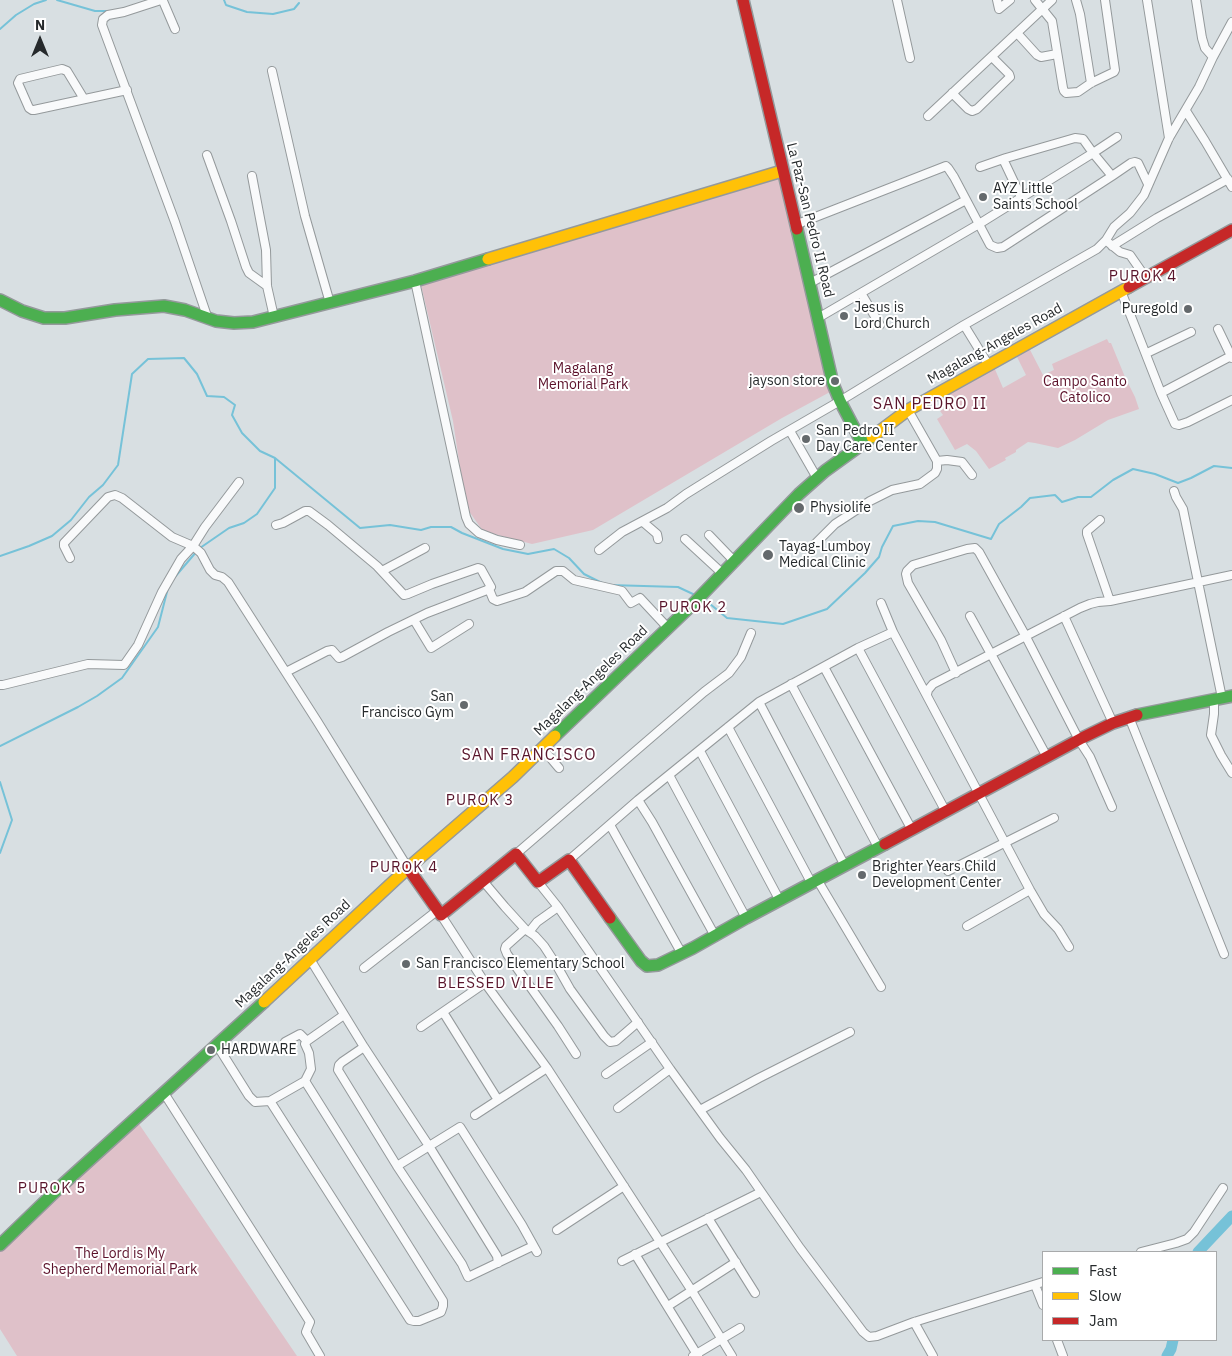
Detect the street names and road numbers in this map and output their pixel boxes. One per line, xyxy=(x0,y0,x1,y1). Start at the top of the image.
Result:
street label: La Paz-San Pedro II Road xyxy=(783,141,837,299)
street label: Magalang-Angeles Road xyxy=(925,300,1065,388)
street label: Magalang-Angeles Road xyxy=(531,622,651,740)
street label: Magalang-Angeles Road xyxy=(232,896,354,1012)

